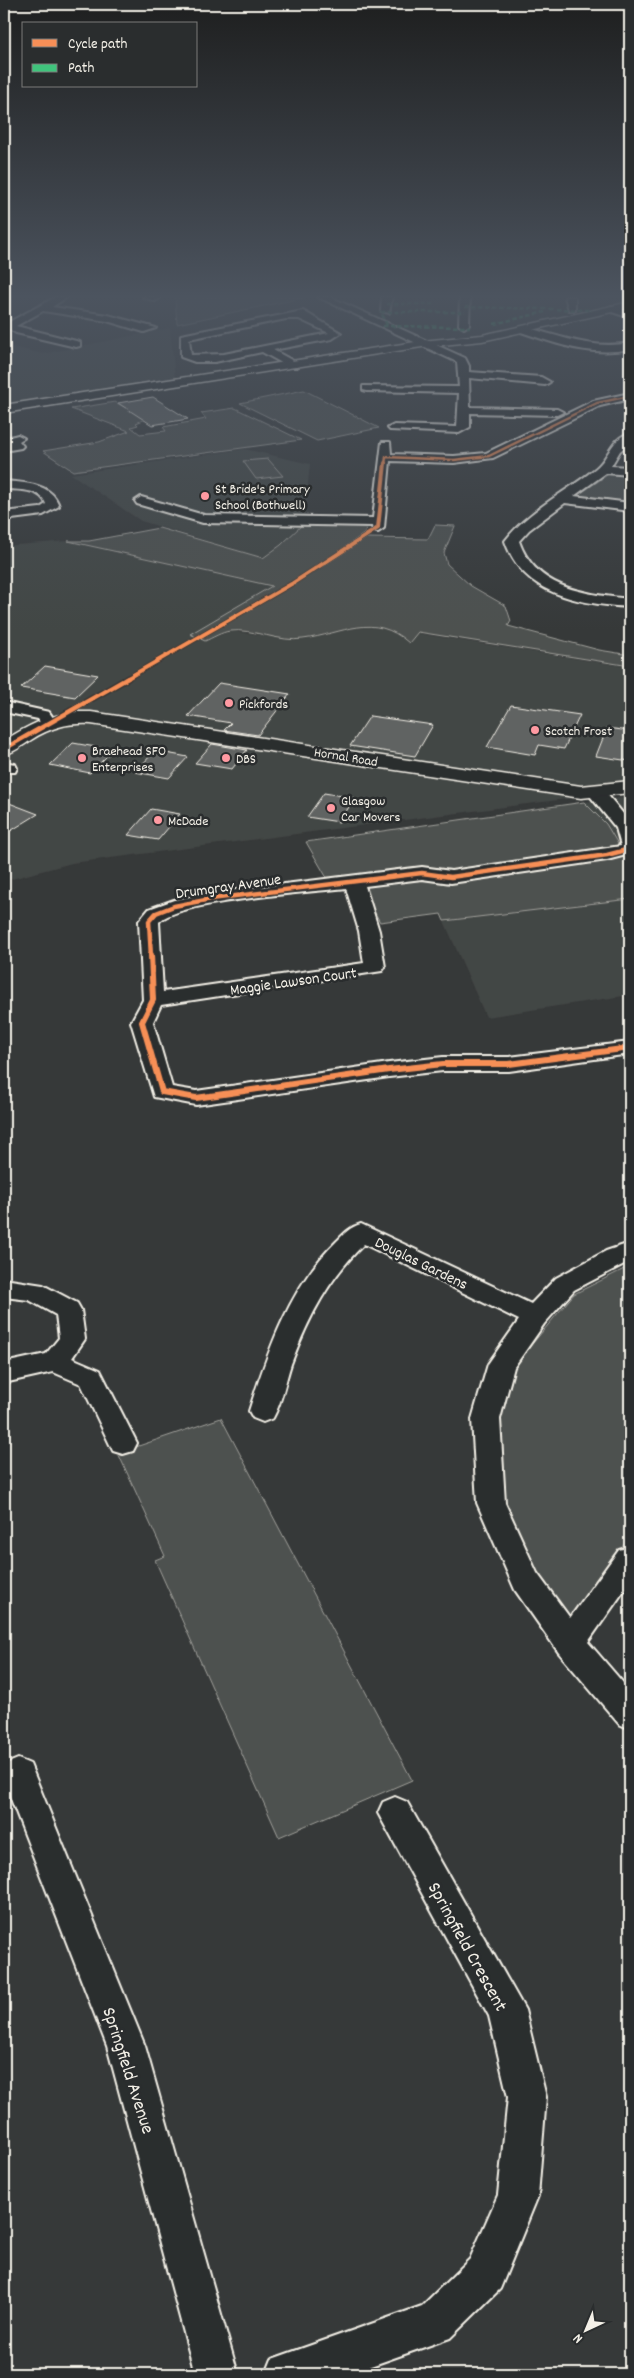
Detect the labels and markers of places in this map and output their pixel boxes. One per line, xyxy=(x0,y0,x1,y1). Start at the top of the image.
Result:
place label: St Bride's Primary School (Bothwell) xyxy=(215,480,310,516)
marker: St Bride's Primary School (Bothwell) xyxy=(199,490,211,502)
place label: Pickfords xyxy=(239,695,288,715)
marker: Pickfords xyxy=(223,697,235,709)
place label: Scotch Frost xyxy=(545,722,612,742)
marker: Scotch Frost xyxy=(529,724,541,736)
place label: Braehead SFO Enterprises xyxy=(92,742,166,778)
place label: DBS xyxy=(236,750,256,770)
marker: Braehead SFO Enterprises xyxy=(76,752,88,764)
marker: DBS xyxy=(220,752,232,764)
place label: Glasgow Car Movers xyxy=(341,792,401,828)
marker: Glasgow Car Movers xyxy=(325,802,337,814)
place label: McDade xyxy=(168,812,208,832)
marker: McDade xyxy=(152,814,164,826)

